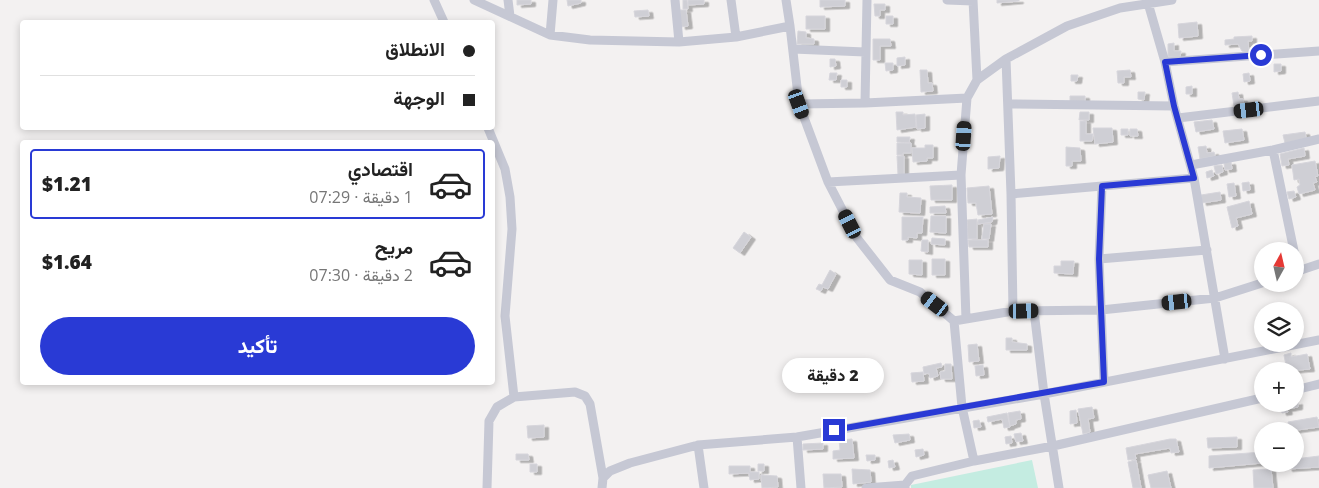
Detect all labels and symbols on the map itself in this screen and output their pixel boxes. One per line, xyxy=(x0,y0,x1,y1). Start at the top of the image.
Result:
route start xyxy=(1250,44,1272,66)
car xyxy=(786,87,811,121)
car xyxy=(1233,101,1264,119)
car xyxy=(955,121,972,151)
car xyxy=(836,207,863,241)
north arrow xyxy=(1254,242,1304,292)
car xyxy=(918,289,951,319)
car xyxy=(1161,293,1192,311)
car xyxy=(1008,303,1039,319)
callout: 2 دقيقة xyxy=(783,358,885,392)
route end xyxy=(823,419,845,441)

